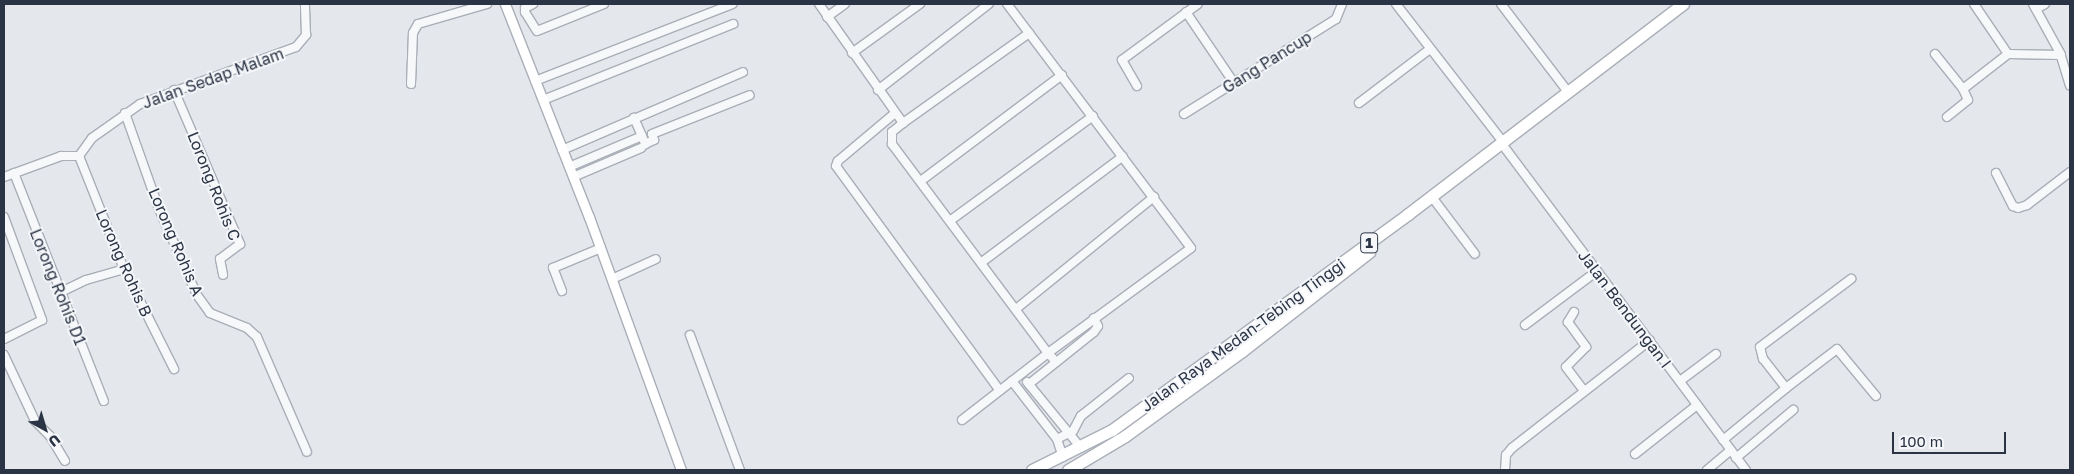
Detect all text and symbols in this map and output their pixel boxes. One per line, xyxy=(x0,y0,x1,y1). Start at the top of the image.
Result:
street label: Gang Pancup xyxy=(1219,27,1315,97)
street label: Jalan Sedap Malam xyxy=(140,43,286,113)
street label: Lorong Rohis C xyxy=(183,129,245,243)
street label: Lorong Rohis A xyxy=(145,185,207,299)
street label: Lorong Rohis B xyxy=(92,206,156,320)
street label: Lorong Rohis D1 xyxy=(26,226,90,348)
road number: 1 xyxy=(1359,230,1379,256)
street label: Jalan Bendungan I xyxy=(1574,246,1676,372)
street label: Jalan Raya Medan-Tebing Tinggi xyxy=(1137,254,1349,416)
north arrow xyxy=(20,404,70,454)
scale bar xyxy=(1894,422,2008,454)
text: U xyxy=(45,431,64,451)
text: 100 m xyxy=(1900,432,1943,450)

